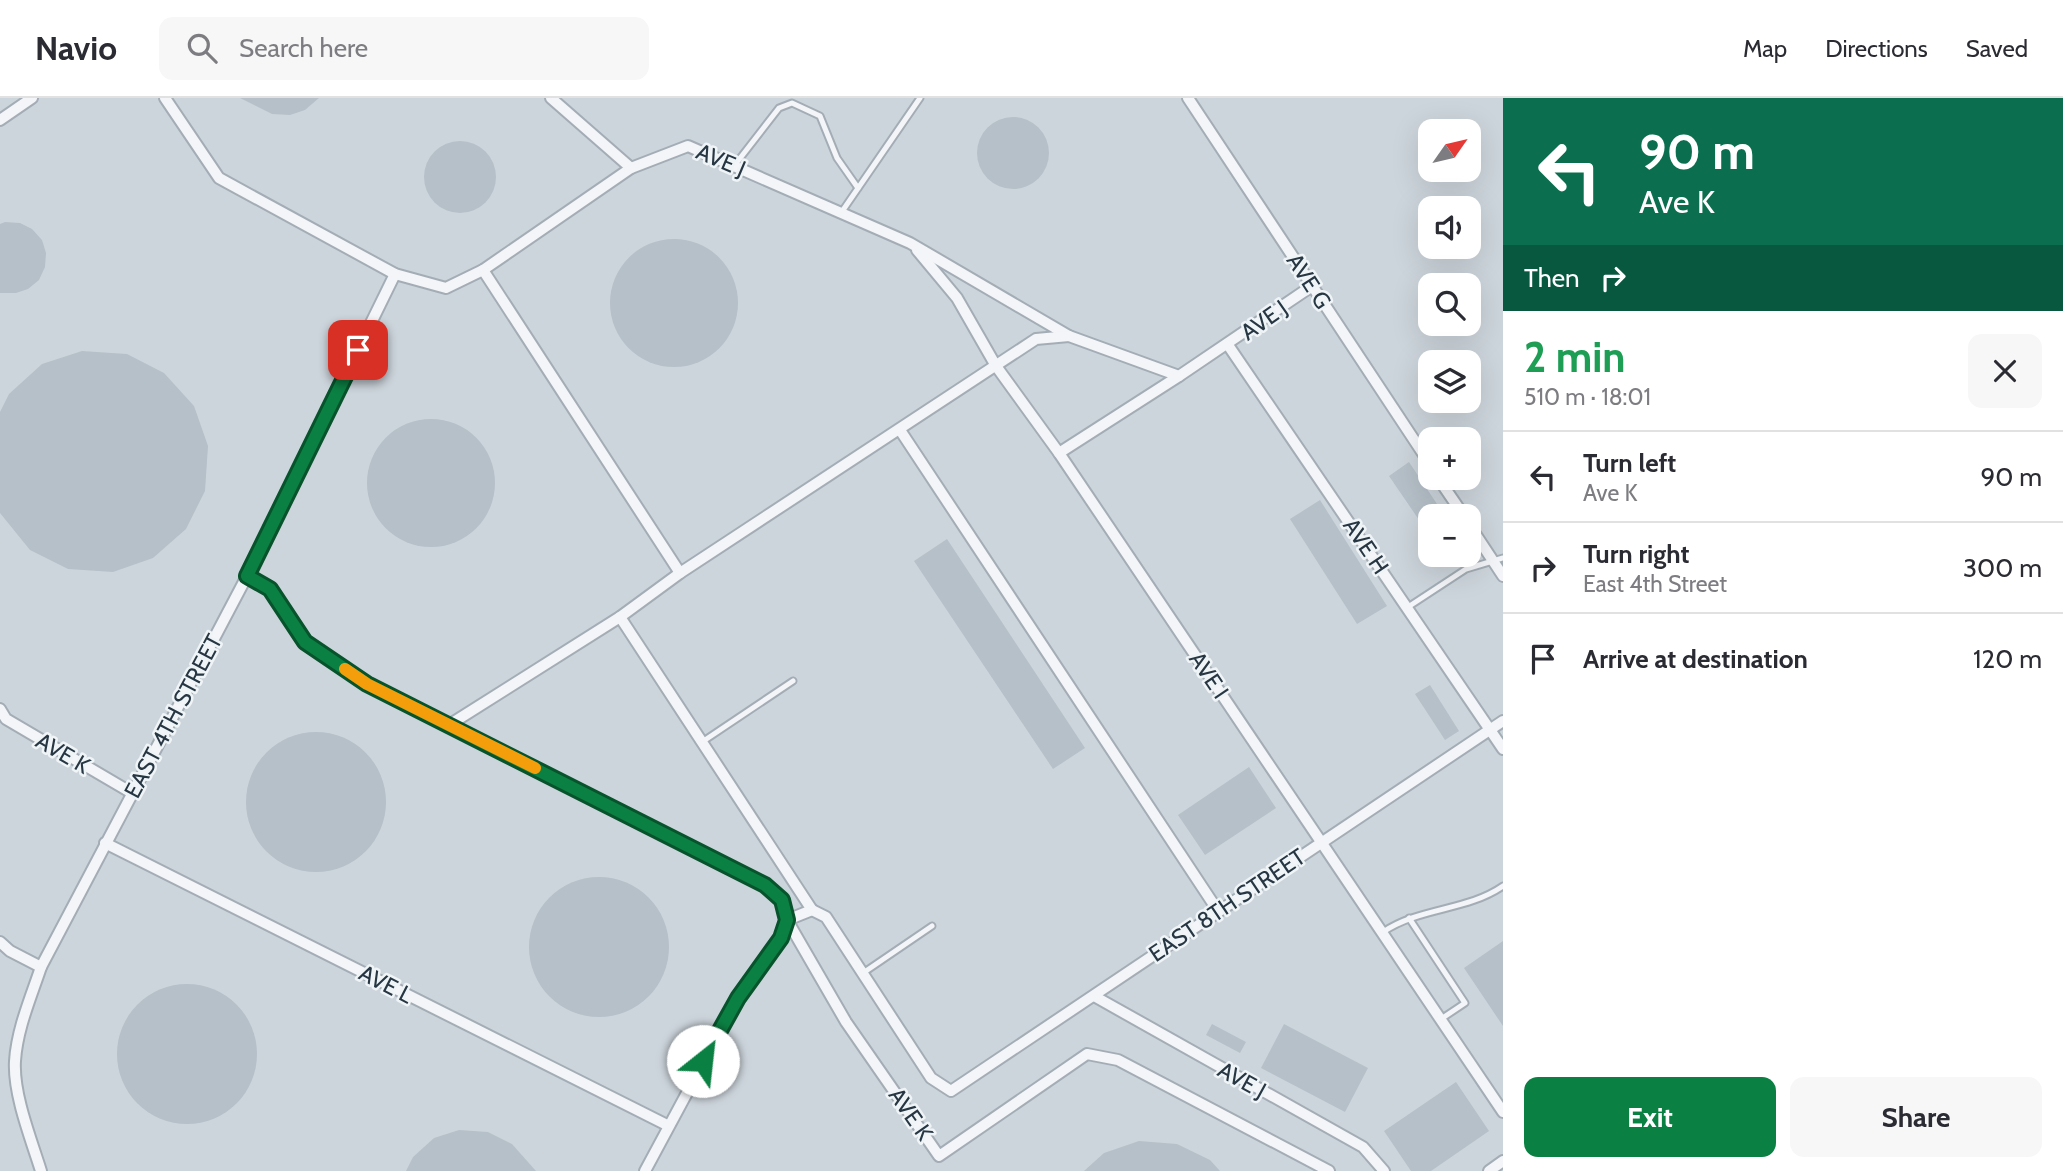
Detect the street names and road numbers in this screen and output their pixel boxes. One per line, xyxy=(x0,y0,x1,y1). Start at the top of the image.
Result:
street label: AVE J xyxy=(692,137,750,183)
street label: AVE G xyxy=(1281,248,1337,314)
street label: AVE J xyxy=(1235,294,1293,346)
street label: AVE H xyxy=(1337,513,1395,579)
street label: EAST 4TH STREET xyxy=(118,629,228,803)
street label: AVE I xyxy=(1183,646,1235,704)
street label: AVE K xyxy=(31,726,95,780)
street label: EAST 8TH STREET xyxy=(1144,842,1310,968)
street label: AVE L xyxy=(354,959,418,1010)
street label: AVE J xyxy=(1213,1055,1271,1105)
street label: AVE K xyxy=(883,1082,939,1146)

